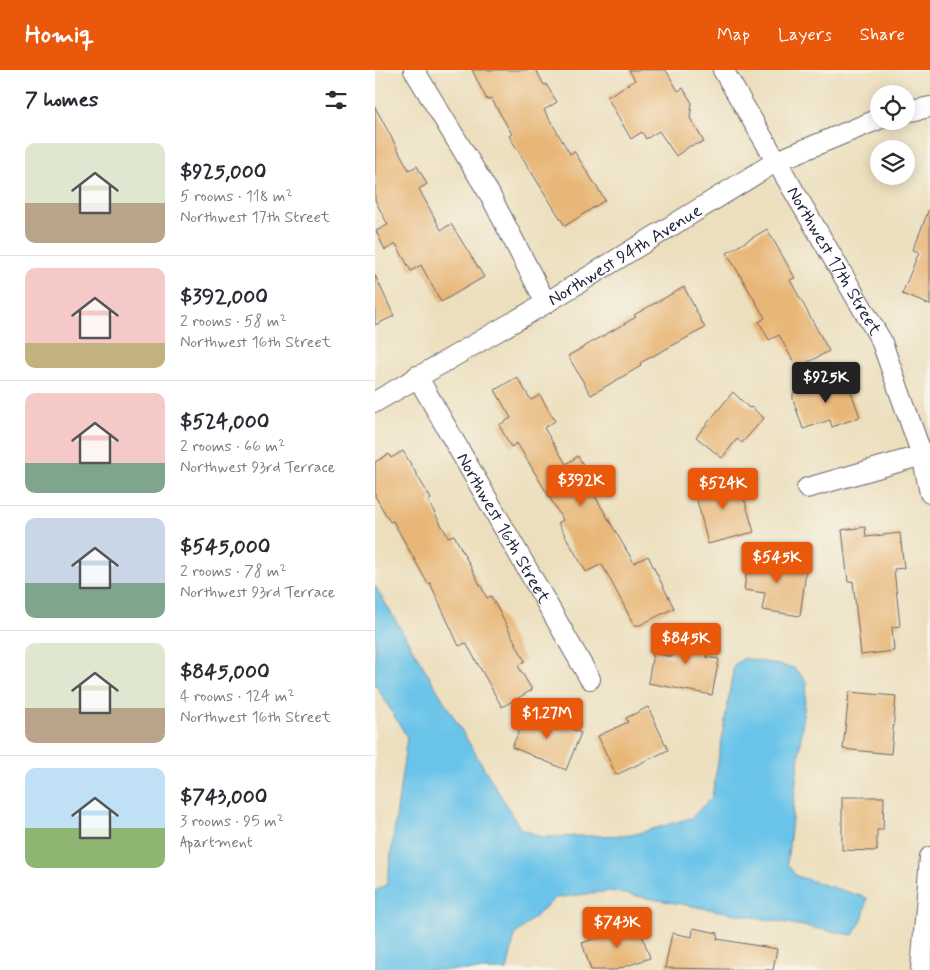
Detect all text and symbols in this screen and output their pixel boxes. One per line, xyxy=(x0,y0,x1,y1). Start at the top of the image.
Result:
text: Homiq xyxy=(25,20,94,51)
text: Map xyxy=(717,23,750,47)
text: Layers xyxy=(778,23,832,47)
text: Share xyxy=(860,23,905,47)
map controls xyxy=(870,85,915,185)
button: locate xyxy=(870,85,915,130)
text: 7 homes xyxy=(25,86,98,114)
icon: filters xyxy=(322,86,350,114)
button: layers xyxy=(870,140,915,185)
text: $925,000 xyxy=(180,158,266,186)
icon: home xyxy=(65,163,125,223)
street label: Northwest 17th Street xyxy=(781,182,887,341)
text: 5 rooms · 118 m² xyxy=(180,186,293,207)
street label: Northwest 94th Avenue xyxy=(544,199,707,312)
text: Northwest 17th Street xyxy=(180,207,330,228)
text: $392,000 xyxy=(180,283,268,311)
icon: home xyxy=(65,288,125,348)
text: 2 rooms · 58 m² xyxy=(180,311,286,332)
text: Northwest 16th Street xyxy=(180,332,331,353)
pin: $925K xyxy=(791,362,861,404)
text: $925K xyxy=(803,367,849,388)
text: $524,000 xyxy=(180,408,269,436)
icon: home xyxy=(65,413,125,473)
text: 2 rooms · 66 m² xyxy=(180,436,285,457)
street label: Northwest 16th Street xyxy=(450,449,556,609)
text: Northwest 93rd Terrace xyxy=(180,457,335,478)
pin: $392K xyxy=(546,464,616,507)
pin: $524K xyxy=(688,468,758,510)
text: $392K xyxy=(557,470,605,491)
text: $524K xyxy=(699,473,747,494)
text: $545,000 xyxy=(180,533,270,561)
icon: home xyxy=(65,538,125,598)
pin: $545K xyxy=(742,542,812,584)
text: $545K xyxy=(753,547,801,568)
text: 2 rooms · 78 m² xyxy=(180,561,287,582)
text: Northwest 93rd Terrace xyxy=(180,582,335,603)
pin: $845K xyxy=(651,622,721,665)
text: $845K xyxy=(662,628,710,649)
text: $845,000 xyxy=(180,658,270,686)
icon: home xyxy=(65,663,125,723)
text: 4 rooms · 124 m² xyxy=(180,686,295,707)
pin: $1.27M xyxy=(506,698,588,740)
text: $1.27M xyxy=(522,703,572,724)
text: Northwest 16th Street xyxy=(180,707,331,728)
text: $743,000 xyxy=(180,783,267,811)
icon: home xyxy=(65,788,125,848)
text: 3 rooms · 95 m² xyxy=(180,811,284,832)
text: Apartment xyxy=(180,832,253,853)
pin: $743K xyxy=(582,906,652,949)
text: $743K xyxy=(594,912,640,933)

